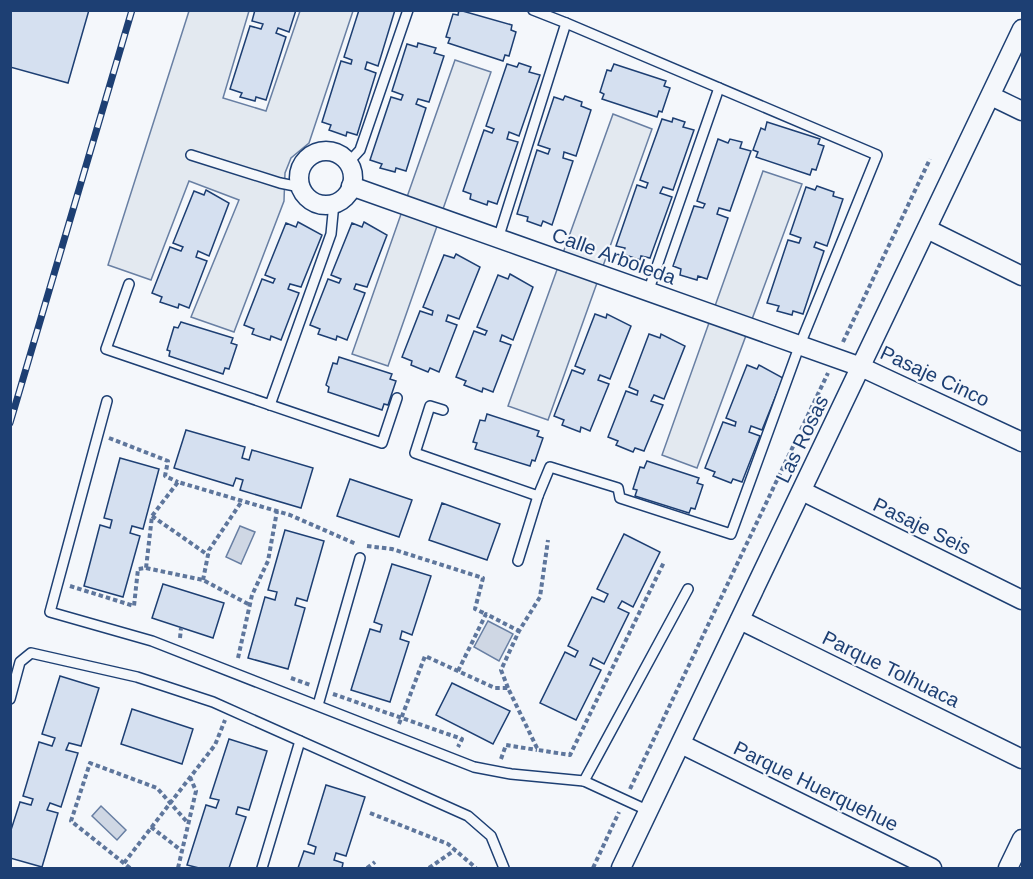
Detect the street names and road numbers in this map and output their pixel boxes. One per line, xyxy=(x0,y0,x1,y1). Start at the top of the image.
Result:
street label: Calle Arboleda xyxy=(549,223,680,289)
street label: Pasaje Cinco xyxy=(877,341,993,411)
street label: Las Rosas xyxy=(771,392,833,486)
street label: Pasaje Seis xyxy=(870,493,974,559)
street label: Parque Tolhuaca xyxy=(819,626,964,712)
street label: Parque Huerquehue xyxy=(730,737,902,835)

